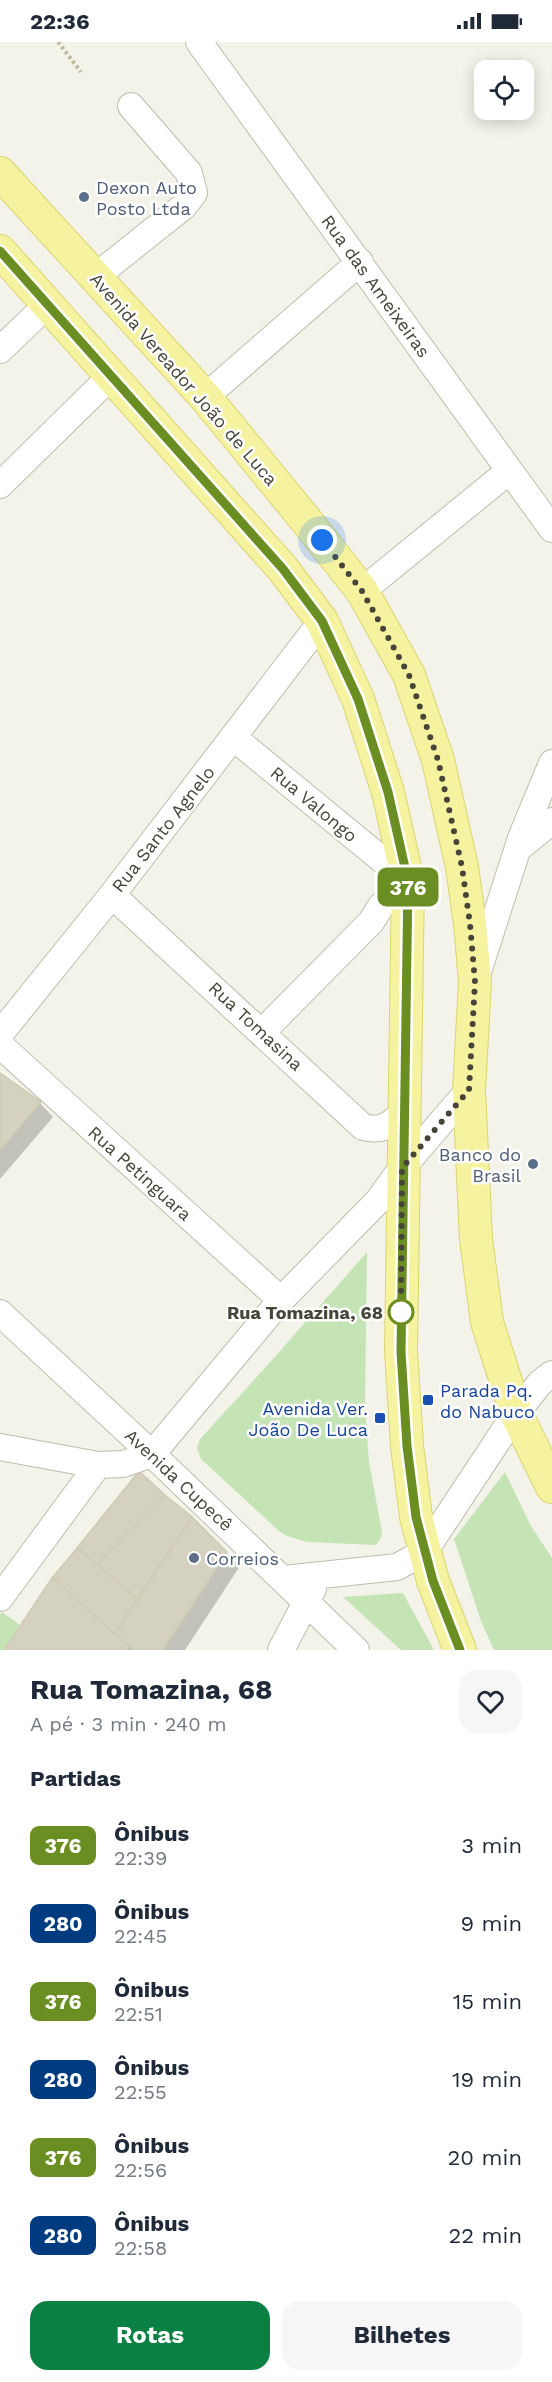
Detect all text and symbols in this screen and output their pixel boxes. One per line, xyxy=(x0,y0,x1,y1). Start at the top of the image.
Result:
text: 22:36 xyxy=(30,9,89,34)
map controls xyxy=(474,60,534,120)
button: locate xyxy=(474,60,534,120)
place label: Dexon Auto Posto Ltda xyxy=(96,177,197,219)
marker: Dexon Auto Posto Ltda xyxy=(77,190,91,204)
street label: Rua das Ameixeiras xyxy=(317,211,435,361)
street label: Avenida Vereador João de Luca xyxy=(86,268,282,490)
your location xyxy=(307,525,337,555)
street label: Rua Santo Agnelo xyxy=(107,762,219,896)
street label: Rua Valongo xyxy=(266,762,362,846)
line badge: 376 xyxy=(374,868,442,906)
text: 376 xyxy=(389,875,427,900)
street label: Rua Tomasina xyxy=(205,977,307,1075)
street label: Rua Petinguara xyxy=(84,1121,196,1225)
place label: Banco do Brasil xyxy=(439,1144,521,1186)
marker: Banco do Brasil xyxy=(526,1157,540,1171)
marker: Rua Tomazina, 68 xyxy=(388,1299,414,1325)
place label: Rua Tomazina, 68 xyxy=(227,1302,383,1323)
place label: Parada Pq. do Nabuco xyxy=(440,1380,535,1422)
marker: Parada Pq. do Nabuco xyxy=(421,1393,435,1407)
place label: Avenida Ver. João De Luca xyxy=(249,1398,368,1440)
marker: Avenida Ver. João De Luca xyxy=(373,1411,387,1425)
street label: Avenida Cupecê xyxy=(121,1425,237,1535)
place label: Correios xyxy=(206,1548,279,1569)
marker: Correios xyxy=(187,1551,201,1565)
button: heart xyxy=(459,1670,522,1733)
text: Rua Tomazina, 68 xyxy=(30,1673,273,1706)
text: A pé · 3 min · 240 m xyxy=(30,1712,226,1736)
text: Partidas xyxy=(30,1766,121,1791)
text: Ônibus xyxy=(114,1821,189,1846)
text: 376 xyxy=(44,1833,82,1858)
text: 3 min xyxy=(461,1833,522,1858)
text: 22:39 xyxy=(114,1846,167,1870)
text: Ônibus xyxy=(114,1899,189,1924)
text: 280 xyxy=(43,1911,83,1936)
text: 9 min xyxy=(460,1911,522,1936)
text: 22:45 xyxy=(114,1924,167,1948)
text: Ônibus xyxy=(114,1977,189,2002)
text: 376 xyxy=(44,1989,82,2014)
text: 15 min xyxy=(453,1989,522,2014)
text: 22:51 xyxy=(114,2002,163,2026)
text: Ônibus xyxy=(114,2055,189,2080)
text: 280 xyxy=(43,2067,83,2092)
text: 19 min xyxy=(452,2067,522,2092)
text: 22:55 xyxy=(114,2080,167,2104)
text: Ônibus xyxy=(114,2133,189,2158)
text: 376 xyxy=(44,2145,82,2170)
text: 20 min xyxy=(448,2145,522,2170)
text: 22:56 xyxy=(114,2158,167,2182)
text: Ônibus xyxy=(114,2211,189,2236)
text: 280 xyxy=(43,2223,83,2248)
text: 22 min xyxy=(448,2223,522,2248)
text: 22:58 xyxy=(114,2236,167,2260)
button: Rotas xyxy=(30,2301,270,2370)
button: Bilhetes xyxy=(282,2301,522,2370)

